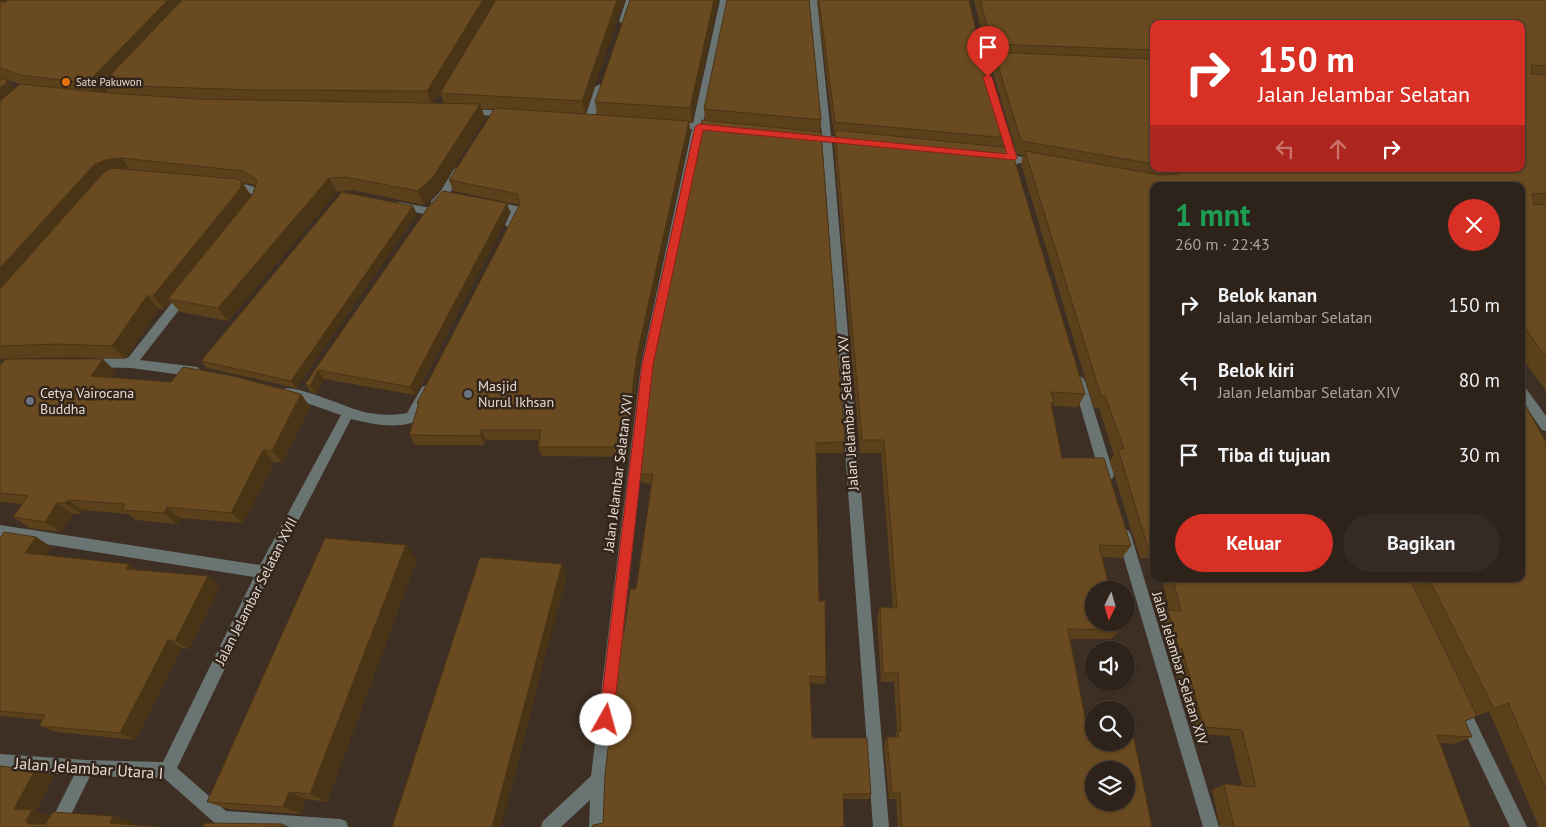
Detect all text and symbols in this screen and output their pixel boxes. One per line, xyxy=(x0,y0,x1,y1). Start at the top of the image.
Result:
pin xyxy=(967,26,1009,77)
icon: arrive xyxy=(974,33,1002,61)
text: 150 m xyxy=(1258,36,1355,82)
icon: right xyxy=(1175,40,1240,105)
place label: Sate Pakuwon xyxy=(76,75,142,89)
marker: Sate Pakuwon xyxy=(60,76,72,88)
text: Jalan Jelambar Selatan xyxy=(1258,80,1470,108)
icon: left xyxy=(1271,135,1299,163)
icon: ahead xyxy=(1324,135,1352,163)
icon: right xyxy=(1377,135,1405,163)
text: 1 mnt xyxy=(1175,195,1251,234)
button: close xyxy=(1448,199,1500,251)
text: 260 m · 22:43 xyxy=(1175,234,1270,254)
text: Belok kanan xyxy=(1218,283,1317,307)
icon: right xyxy=(1175,291,1203,319)
text: 150 m xyxy=(1448,293,1500,317)
text: Jalan Jelambar Selatan xyxy=(1218,307,1372,327)
street label: Jalan Jelambar Selatan XV xyxy=(834,335,862,492)
text: Belok kiri xyxy=(1218,358,1294,382)
icon: left xyxy=(1175,366,1203,394)
text: 80 m xyxy=(1459,368,1500,392)
place label: Masjid Nurul Ikhsan xyxy=(478,377,554,411)
text: Jalan Jelambar Selatan XIV xyxy=(1218,382,1400,402)
place label: Cetya Vairocana Buddha xyxy=(40,384,134,418)
marker: Masjid Nurul Ikhsan xyxy=(462,388,474,400)
street label: Jalan Jelambar Selatan XVI xyxy=(599,393,637,554)
marker: Cetya Vairocana Buddha xyxy=(24,395,36,407)
icon: arrive xyxy=(1175,441,1203,469)
text: Tiba di tujuan xyxy=(1218,443,1330,467)
text: 30 m xyxy=(1459,443,1500,467)
street label: Jalan Jelambar Selatan XVII xyxy=(211,514,301,669)
button: Keluar xyxy=(1175,514,1333,572)
button: Bagikan xyxy=(1343,514,1500,572)
north arrow xyxy=(1085,581,1135,631)
map controls xyxy=(1085,581,1135,811)
street label: Jalan Jelambar Selatan XIV xyxy=(1148,588,1212,747)
button: sound xyxy=(1085,641,1135,691)
position arrow xyxy=(579,693,631,745)
button: search xyxy=(1085,701,1135,751)
street label: Jalan Jelambar Utara I xyxy=(13,753,164,783)
button: layers xyxy=(1085,761,1135,811)

